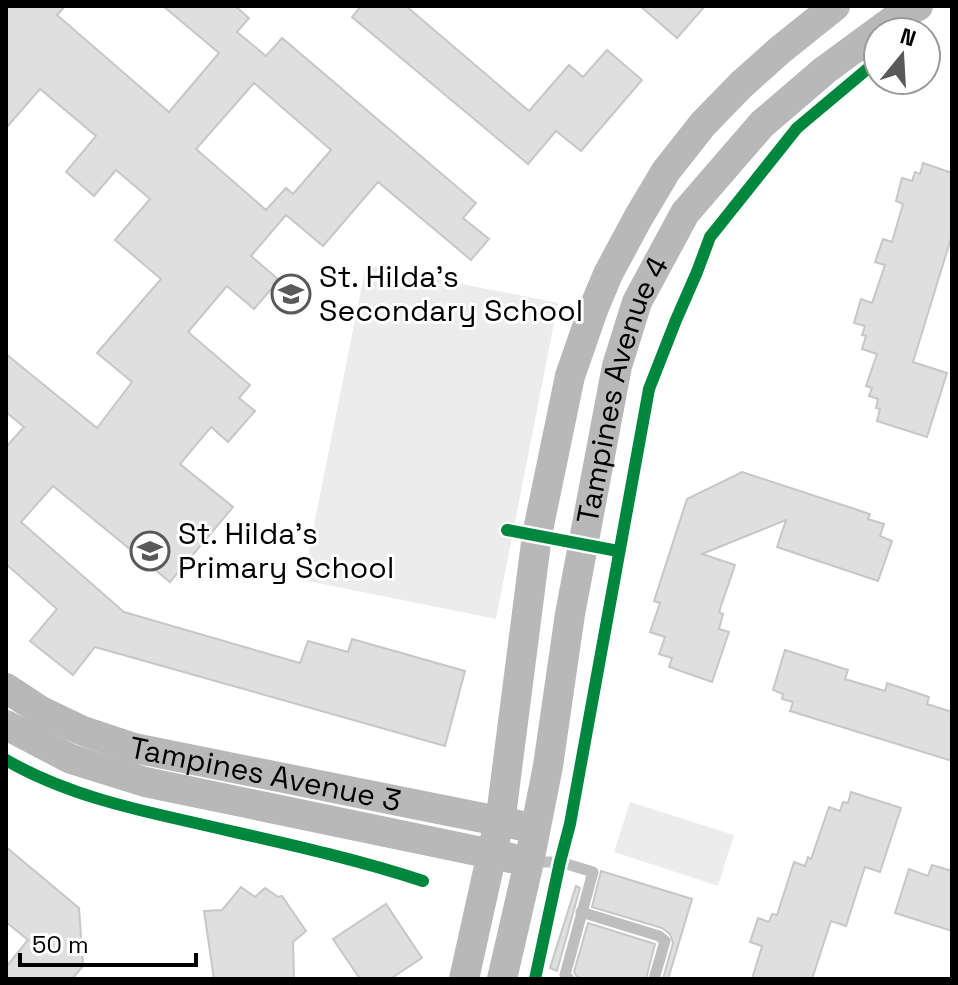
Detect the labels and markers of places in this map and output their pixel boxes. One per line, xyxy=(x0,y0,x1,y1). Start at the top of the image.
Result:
place label: St. Hilda's Secondary School xyxy=(319,257,583,330)
school or university icon: St. Hilda's Secondary School xyxy=(270,273,312,315)
place label: St. Hilda's Primary School xyxy=(178,514,394,587)
school or university icon: St. Hilda's Primary School xyxy=(129,530,171,572)

